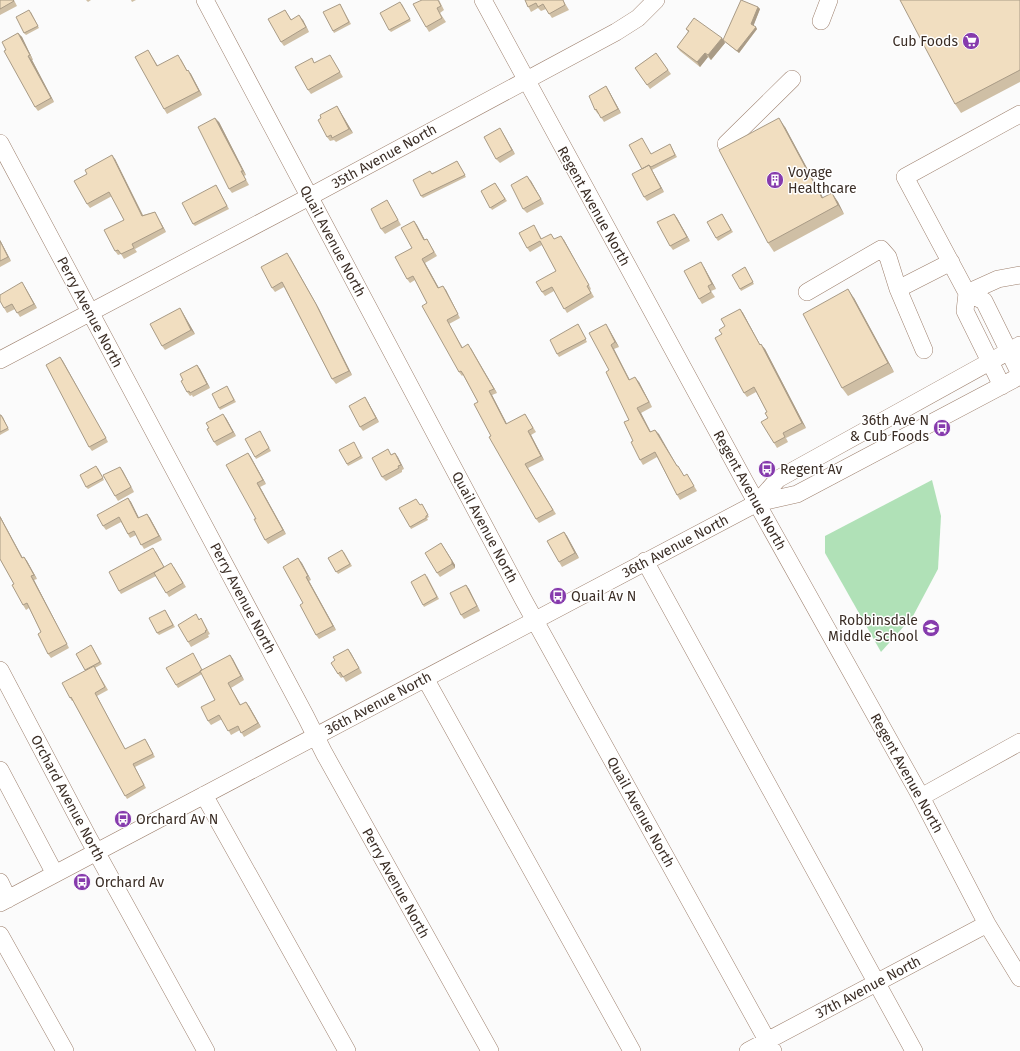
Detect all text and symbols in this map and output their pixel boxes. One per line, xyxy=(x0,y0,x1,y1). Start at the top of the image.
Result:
supermarket icon: Cub Foods xyxy=(961,31,981,51)
place label: Cub Foods xyxy=(893,33,958,50)
street label: 35th Avenue North xyxy=(329,121,440,192)
street label: Regent Avenue North xyxy=(554,143,634,269)
place label: Voyage Healthcare xyxy=(788,164,857,197)
building icon: Voyage Healthcare xyxy=(765,170,785,190)
street label: Quail Avenue North xyxy=(296,183,369,300)
street label: Perry Avenue North xyxy=(53,254,126,371)
place label: 36th Ave N & Cub Foods xyxy=(850,412,929,445)
bus stop icon: 36th Ave N & Cub Foods xyxy=(932,418,952,438)
street label: Regent Avenue North xyxy=(710,427,790,553)
bus stop icon: Regent Av xyxy=(757,459,777,479)
place label: Regent Av xyxy=(780,461,843,478)
street label: Quail Avenue North xyxy=(448,469,521,586)
street label: 36th Avenue North xyxy=(619,511,731,582)
street label: Perry Avenue North xyxy=(206,540,279,657)
bus stop icon: Quail Av N xyxy=(548,586,568,606)
place label: Quail Av N xyxy=(571,588,636,605)
place label: Robbinsdale Middle School xyxy=(828,612,918,645)
school or university icon: Robbinsdale Middle School xyxy=(921,618,941,638)
street label: 36th Avenue North xyxy=(322,668,434,739)
street label: Regent Avenue North xyxy=(867,710,947,836)
street label: Orchard Avenue North xyxy=(27,732,108,864)
street label: Quail Avenue North xyxy=(603,754,678,870)
bus stop icon: Orchard Av N xyxy=(113,809,133,829)
place label: Orchard Av N xyxy=(136,811,218,828)
street label: Perry Avenue North xyxy=(358,825,433,941)
bus stop icon: Orchard Av xyxy=(72,872,92,892)
place label: Orchard Av xyxy=(95,874,164,891)
street label: 37th Avenue North xyxy=(813,953,924,1022)

